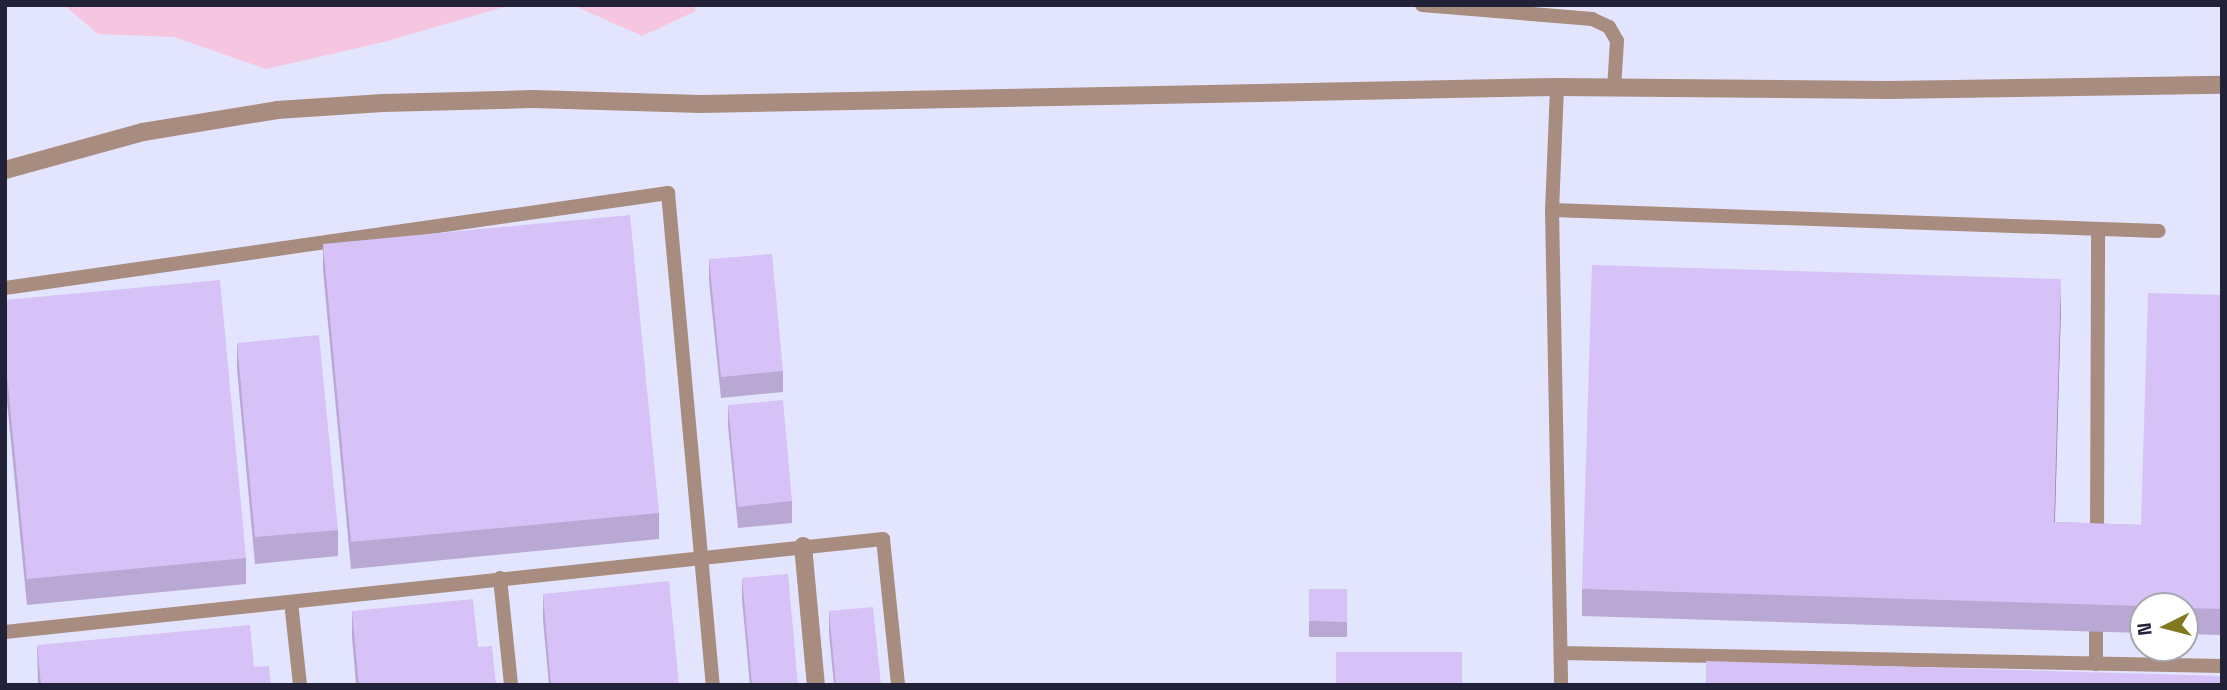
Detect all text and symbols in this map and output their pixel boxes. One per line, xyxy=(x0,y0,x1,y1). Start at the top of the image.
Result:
north arrow xyxy=(2129,592,2199,662)
text: N xyxy=(2132,621,2158,637)

